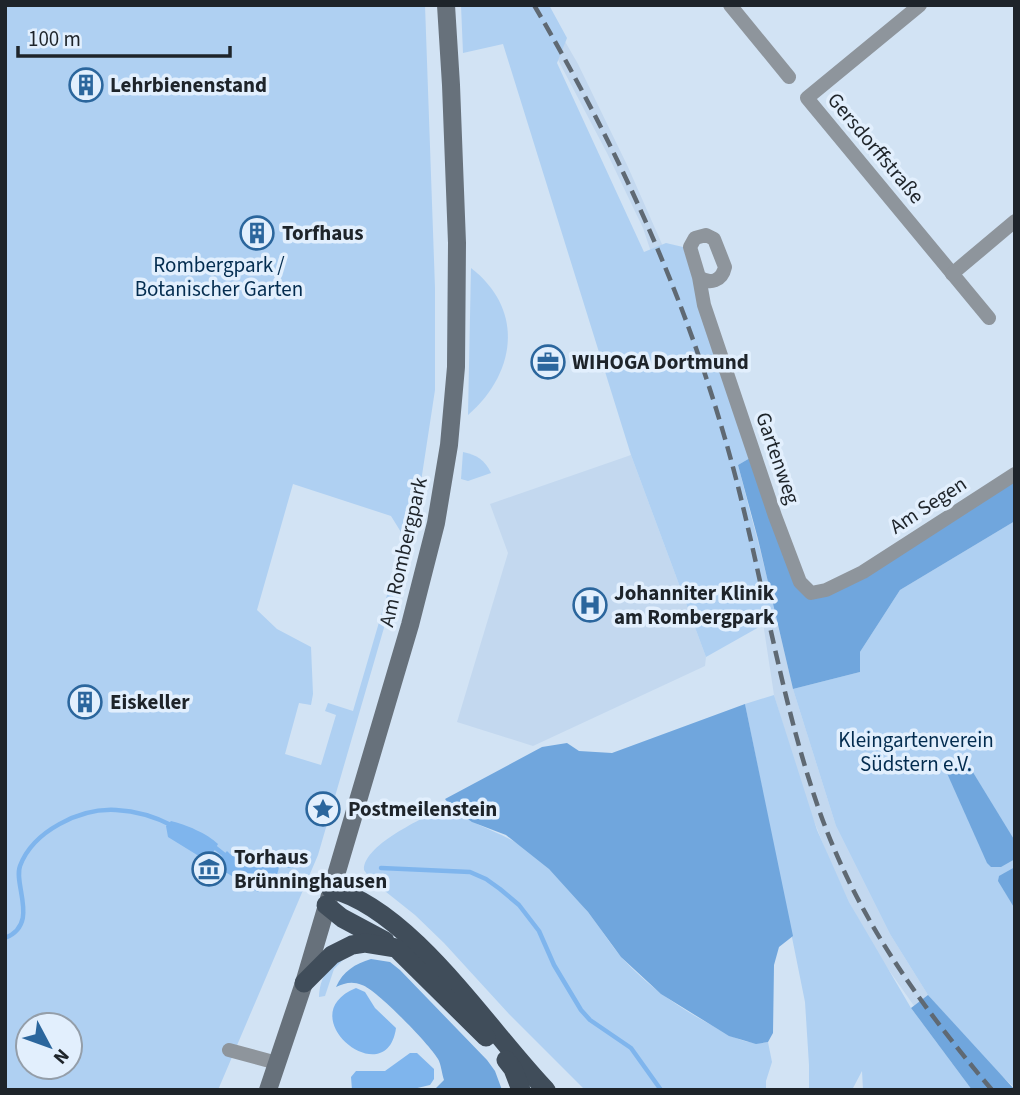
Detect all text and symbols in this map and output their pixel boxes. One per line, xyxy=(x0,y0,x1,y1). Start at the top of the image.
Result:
scale bar xyxy=(18,14,229,58)
text: 100 m xyxy=(28,24,81,54)
building icon: Lehrbienenstand xyxy=(67,66,105,104)
place label: Lehrbienenstand xyxy=(110,70,267,100)
street label: Gersdorffstraße xyxy=(820,86,932,210)
building icon: Torfhaus xyxy=(238,214,276,252)
place label: Torfhaus xyxy=(282,218,364,248)
park label: Rombergpark / Botanischer Garten xyxy=(135,250,303,304)
office icon: WIHOGA Dortmund xyxy=(529,343,567,381)
place label: WIHOGA Dortmund xyxy=(572,347,749,377)
street label: Gartenweg xyxy=(748,408,808,508)
street label: Am Segen xyxy=(883,469,973,541)
street label: Am Rombergpark xyxy=(371,474,435,630)
place label: Johanniter Klinik am Rombergpark xyxy=(614,578,775,632)
hospital icon: Johanniter Klinik am Rombergpark xyxy=(571,586,609,624)
building icon: Eiskeller xyxy=(66,683,104,721)
place label: Eiskeller xyxy=(110,687,190,717)
park label: Kleingartenverein Südstern e.V. xyxy=(838,725,994,779)
place icon: Postmeilenstein xyxy=(304,790,342,828)
place label: Postmeilenstein xyxy=(348,794,497,824)
place label: Torhaus Brünninghausen xyxy=(234,842,387,896)
museum icon: Torhaus Brünninghausen xyxy=(190,850,228,888)
north arrow xyxy=(14,1011,84,1081)
text: N xyxy=(46,1043,75,1070)

